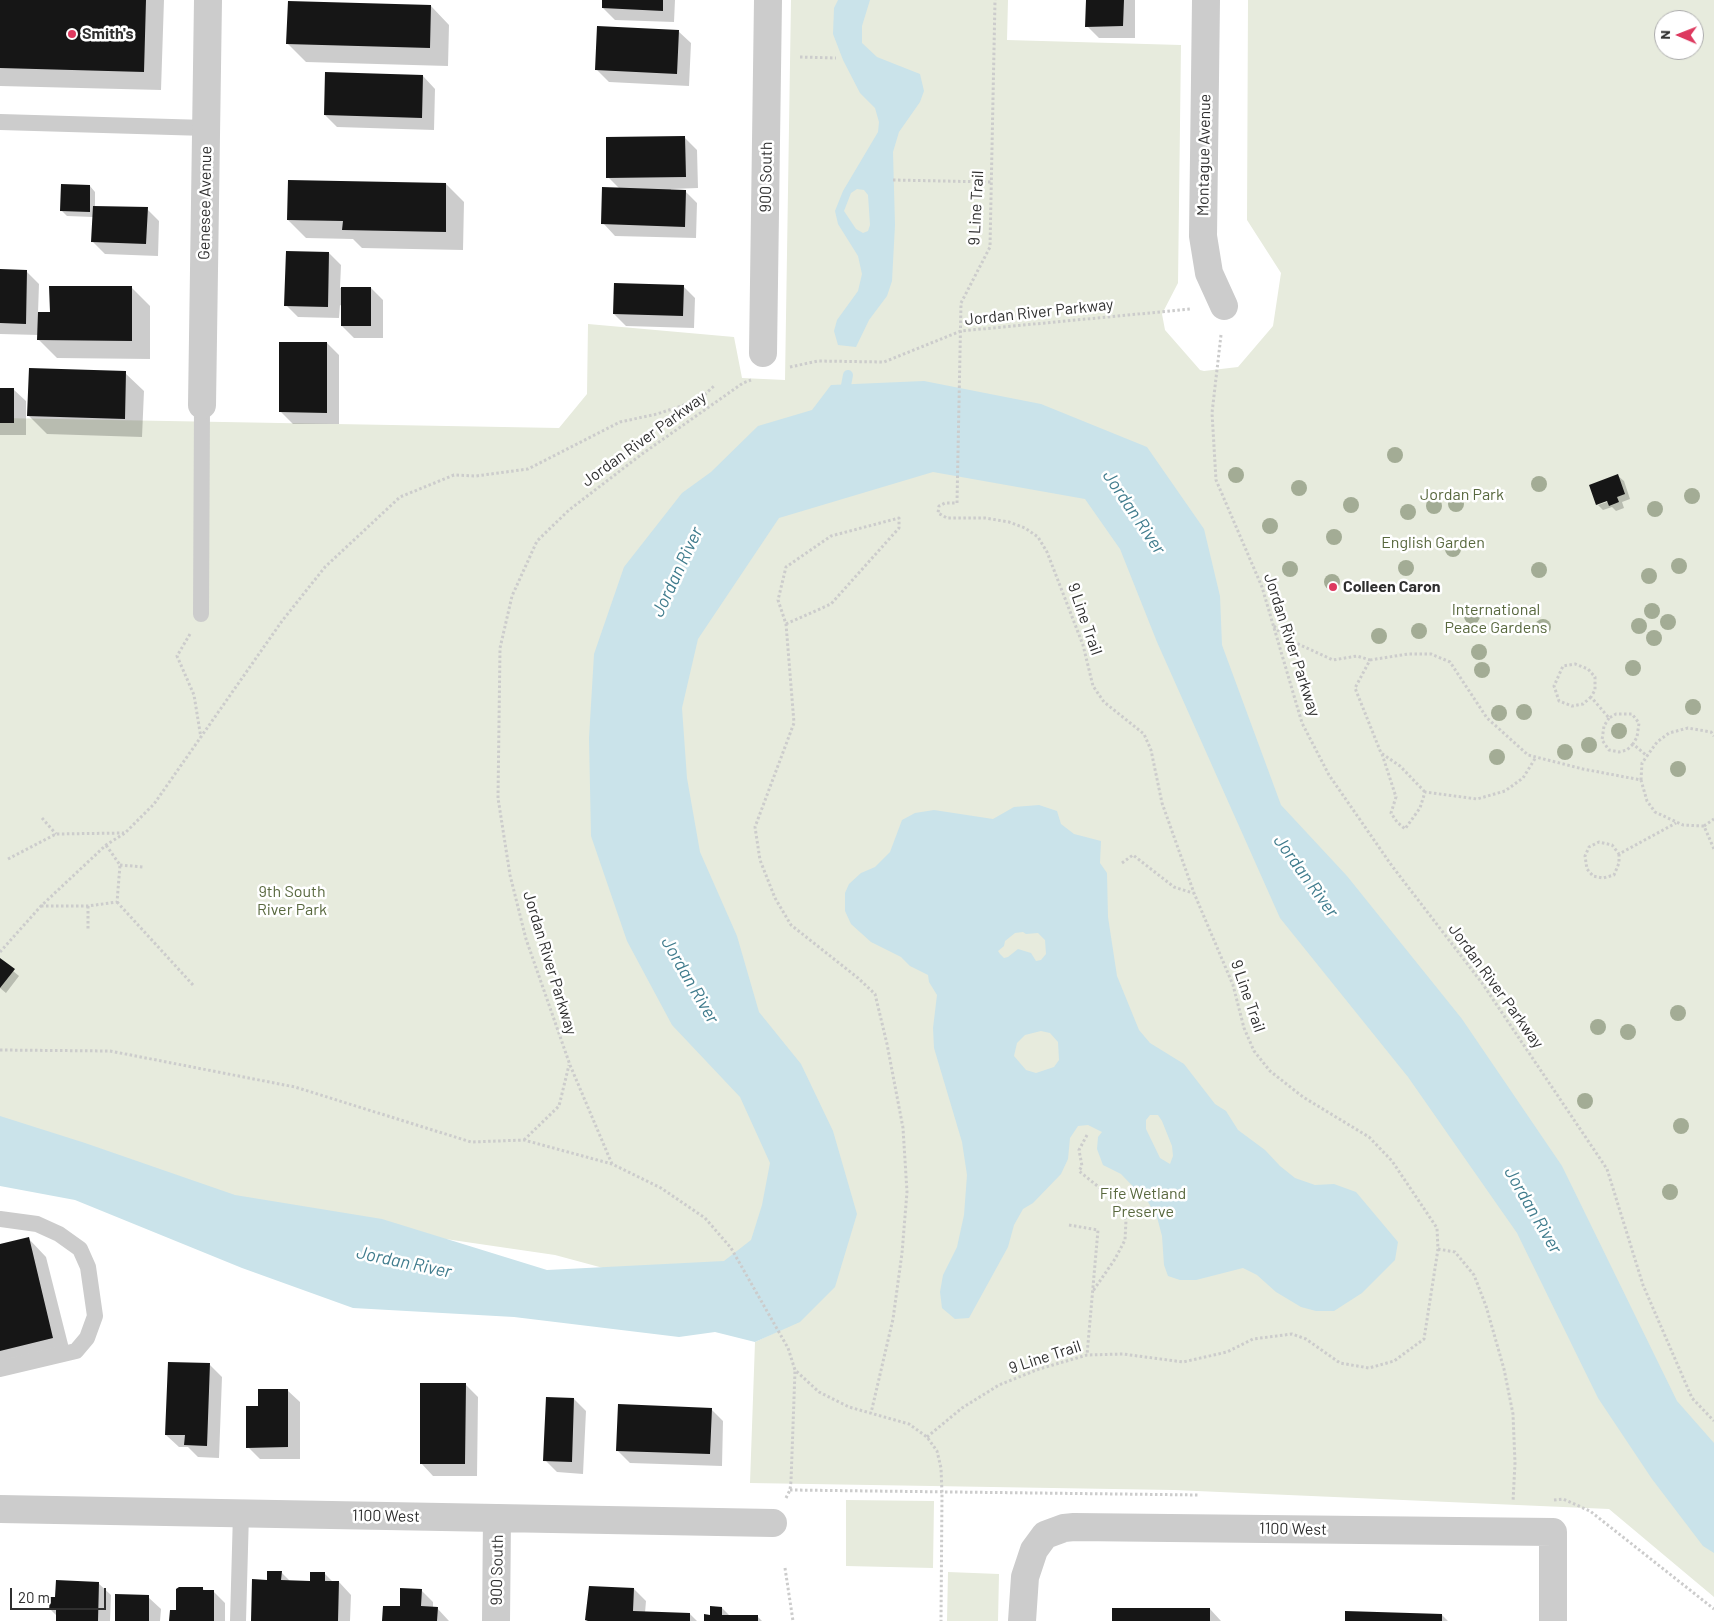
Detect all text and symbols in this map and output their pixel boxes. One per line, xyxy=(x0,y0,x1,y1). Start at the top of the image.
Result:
north arrow xyxy=(1654,10,1704,60)
place label: Smith's xyxy=(82,24,133,44)
marker: Smith's xyxy=(66,28,78,40)
text: N xyxy=(1656,30,1673,40)
street label: Montague Avenue xyxy=(1193,94,1215,216)
street label: 900 South xyxy=(756,141,776,213)
street label: Genesee Avenue xyxy=(194,146,216,260)
street label: 9 Line Trail xyxy=(964,170,988,246)
street label: Jordan River Parkway xyxy=(964,295,1114,329)
street label: Jordan River Parkway xyxy=(578,387,710,491)
water label: Jordan River xyxy=(1098,466,1170,558)
park label: Jordan Park xyxy=(1420,485,1504,505)
water label: Jordan River xyxy=(647,524,707,620)
park label: English Garden xyxy=(1381,533,1485,553)
street label: Jordan River Parkway xyxy=(1260,571,1324,719)
place label: Colleen Caron xyxy=(1343,577,1441,597)
street label: 9 Line Trail xyxy=(1064,580,1106,658)
marker: Colleen Caron xyxy=(1327,581,1339,593)
park label: International Peace Gardens xyxy=(1444,600,1548,638)
water label: Jordan River xyxy=(1269,831,1343,921)
park label: 9th South River Park xyxy=(257,882,327,920)
street label: Jordan River Parkway xyxy=(519,889,581,1037)
street label: Jordan River Parkway xyxy=(1444,920,1548,1052)
water label: Jordan River xyxy=(656,933,724,1027)
street label: 9 Line Trail xyxy=(1227,957,1269,1035)
water label: Jordan River xyxy=(1499,1163,1567,1257)
park label: Fife Wetland Preserve xyxy=(1100,1184,1186,1222)
water label: Jordan River xyxy=(354,1241,454,1283)
street label: 9 Line Trail xyxy=(1006,1336,1084,1378)
street label: 1100 West xyxy=(352,1506,420,1526)
street label: 1100 West xyxy=(1259,1519,1327,1539)
street label: 900 South xyxy=(487,1534,507,1606)
scale bar xyxy=(12,1578,109,1610)
text: 20 m xyxy=(18,1588,50,1606)

